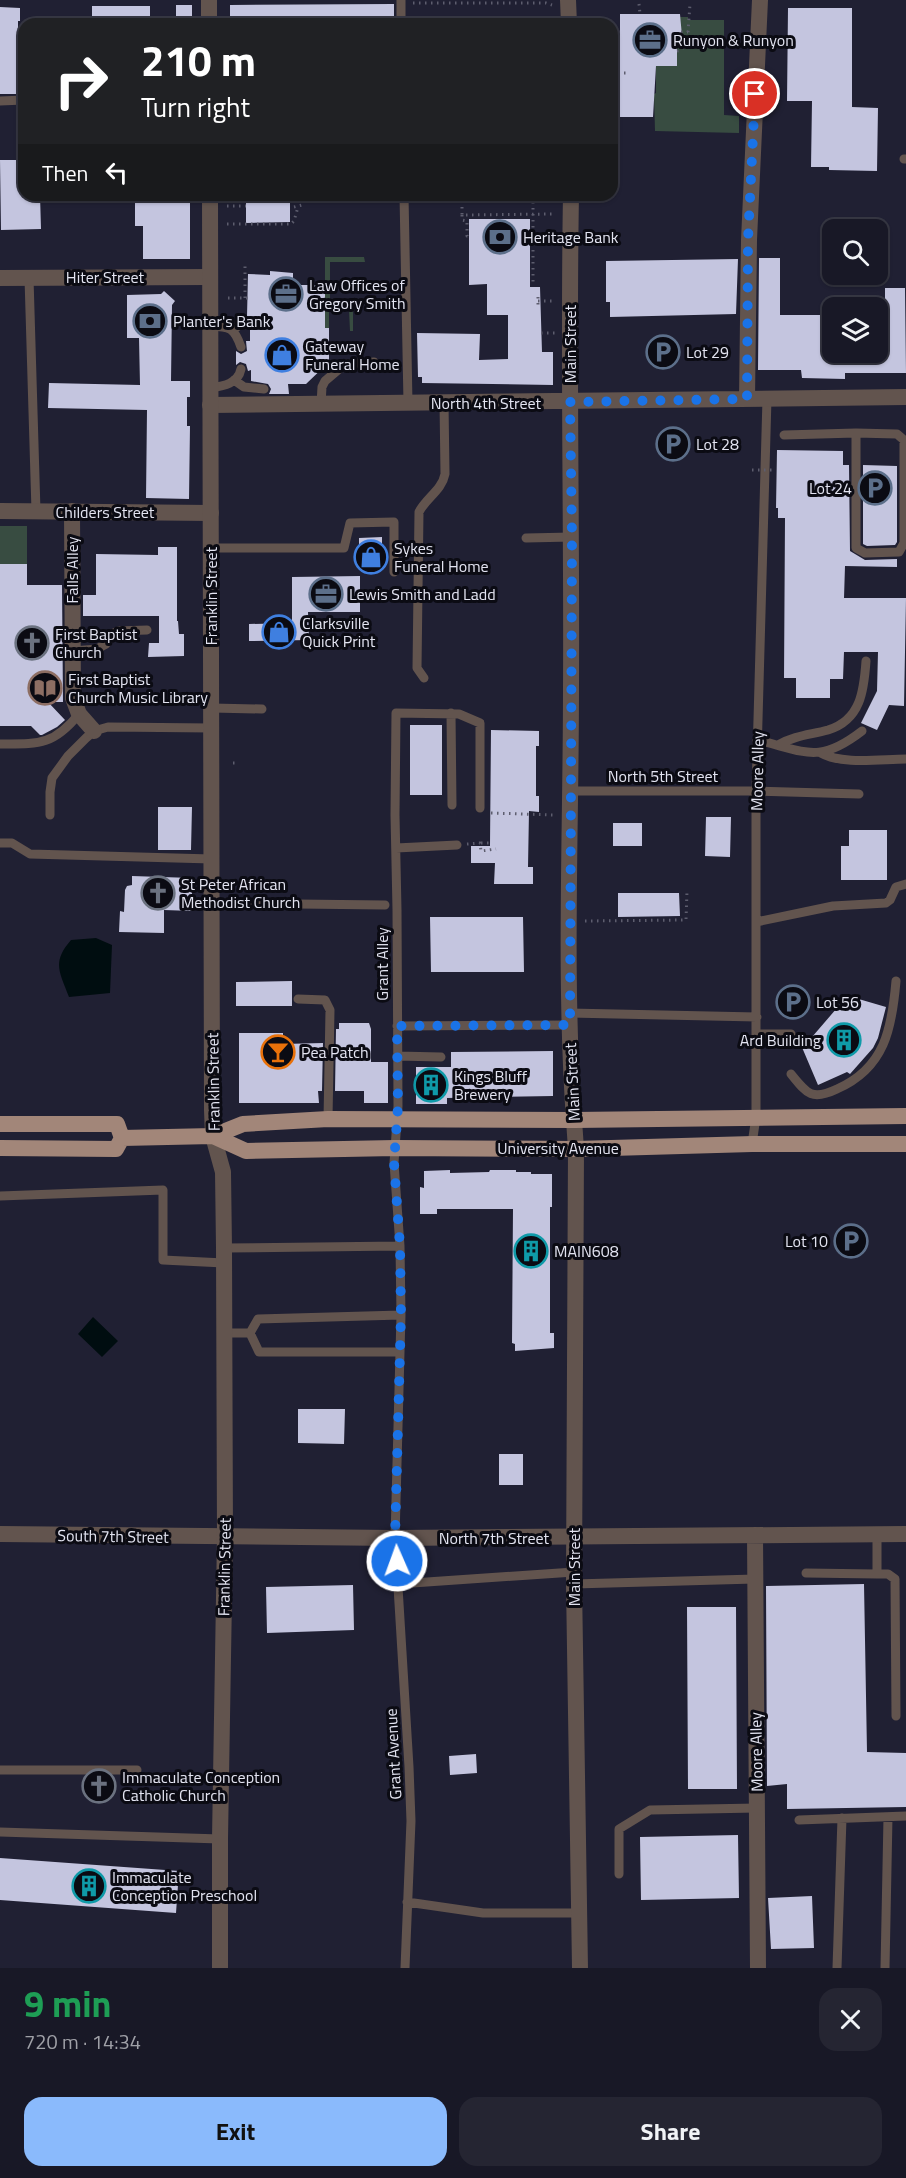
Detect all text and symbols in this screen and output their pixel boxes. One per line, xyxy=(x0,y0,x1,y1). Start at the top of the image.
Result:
office icon: Runyon & Runyon xyxy=(632,22,668,58)
text: 210 m xyxy=(141,28,256,92)
place label: Runyon & Runyon xyxy=(673,28,794,52)
icon: right xyxy=(42,42,120,120)
pin xyxy=(729,68,780,119)
icon: arrive xyxy=(738,77,771,110)
text: Turn right xyxy=(141,86,250,127)
text: Then xyxy=(42,156,88,190)
icon: left xyxy=(100,156,133,189)
bank icon: Heritage Bank xyxy=(482,219,518,255)
map controls xyxy=(822,219,888,363)
button: search xyxy=(822,219,888,285)
place label: Heritage Bank xyxy=(523,225,619,249)
street label: Hiter Street xyxy=(66,265,145,289)
place label: Law Offices of Gregory Smith xyxy=(309,273,406,315)
office icon: Law Offices of Gregory Smith xyxy=(268,276,304,312)
button: layers xyxy=(822,297,888,363)
bank icon: Planter's Bank xyxy=(132,303,168,339)
street label: Main Street xyxy=(558,304,582,383)
place label: Planter's Bank xyxy=(173,309,271,333)
place label: Gateway Funeral Home xyxy=(305,334,400,376)
parking icon: Lot 29 xyxy=(645,334,681,370)
shop icon: Gateway Funeral Home xyxy=(264,337,300,373)
place label: Lot 29 xyxy=(686,340,729,364)
street label: North 4th Street xyxy=(431,391,542,415)
parking icon: Lot 28 xyxy=(655,426,691,462)
place label: Lot 28 xyxy=(696,432,739,456)
parking icon: Lot 24 xyxy=(857,470,893,506)
place label: Lot 24 xyxy=(809,476,852,500)
street label: Childers Street xyxy=(56,500,155,524)
street label: Falls Alley xyxy=(60,536,84,603)
place label: Sykes Funeral Home xyxy=(394,536,489,578)
shop icon: Sykes Funeral Home xyxy=(353,539,389,575)
street label: Franklin Street xyxy=(199,546,223,645)
office icon: Lewis Smith and Ladd xyxy=(308,576,344,612)
place label: Lewis Smith and Ladd xyxy=(349,582,496,606)
place label: Clarksville Quick Print xyxy=(302,611,376,653)
shop icon: Clarksville Quick Print xyxy=(261,614,297,650)
place label: First Baptist Church xyxy=(55,622,138,664)
church icon: First Baptist Church xyxy=(14,625,50,661)
place label: First Baptist Church Music Library xyxy=(68,667,208,709)
library icon: First Baptist Church Music Library xyxy=(27,670,63,706)
street label: Moore Alley xyxy=(744,731,770,811)
street label: North 5th Street xyxy=(608,764,719,788)
place label: St Peter African Methodist Church xyxy=(181,872,300,914)
church icon: St Peter African Methodist Church xyxy=(140,875,176,911)
street label: Grant Alley xyxy=(370,927,394,1001)
parking icon: Lot 56 xyxy=(775,984,811,1020)
place label: Lot 56 xyxy=(816,990,859,1014)
building icon: Ard Building xyxy=(826,1022,862,1058)
place label: Ard Building xyxy=(740,1028,821,1052)
street label: Franklin Street xyxy=(200,1032,226,1131)
bar icon: Pea Patch xyxy=(260,1034,296,1070)
place label: Pea Patch xyxy=(301,1040,369,1064)
street label: Main Street xyxy=(558,1042,586,1122)
place label: Kings Bluff Brewery xyxy=(454,1064,528,1106)
building icon: Kings Bluff Brewery xyxy=(413,1067,449,1103)
street label: University Avenue xyxy=(497,1136,619,1160)
parking icon: Lot 10 xyxy=(833,1223,869,1259)
place label: Lot 10 xyxy=(785,1229,828,1253)
building icon: MAIN608 xyxy=(513,1233,549,1269)
place label: MAIN608 xyxy=(554,1239,619,1263)
street label: Franklin Street xyxy=(211,1517,237,1616)
street label: South 7th Street xyxy=(57,1523,169,1549)
street label: North 7th Street xyxy=(439,1526,550,1550)
street label: Main Street xyxy=(562,1527,586,1606)
position arrow xyxy=(365,1529,429,1593)
street label: Grant Avenue xyxy=(379,1708,407,1800)
street label: Moore Alley xyxy=(743,1712,769,1792)
place label: Immaculate Conception Catholic Church xyxy=(122,1765,280,1807)
church icon: Immaculate Conception Catholic Church xyxy=(81,1768,117,1804)
place label: Immaculate Conception Preschool xyxy=(112,1865,257,1907)
building icon: Immaculate Conception Preschool xyxy=(71,1868,107,1904)
text: 9 min xyxy=(24,1976,111,2031)
button: close xyxy=(819,1988,882,2051)
text: 720 m · 14:34 xyxy=(24,2026,141,2057)
button: Exit xyxy=(24,2097,447,2166)
button: Share xyxy=(459,2097,882,2166)

